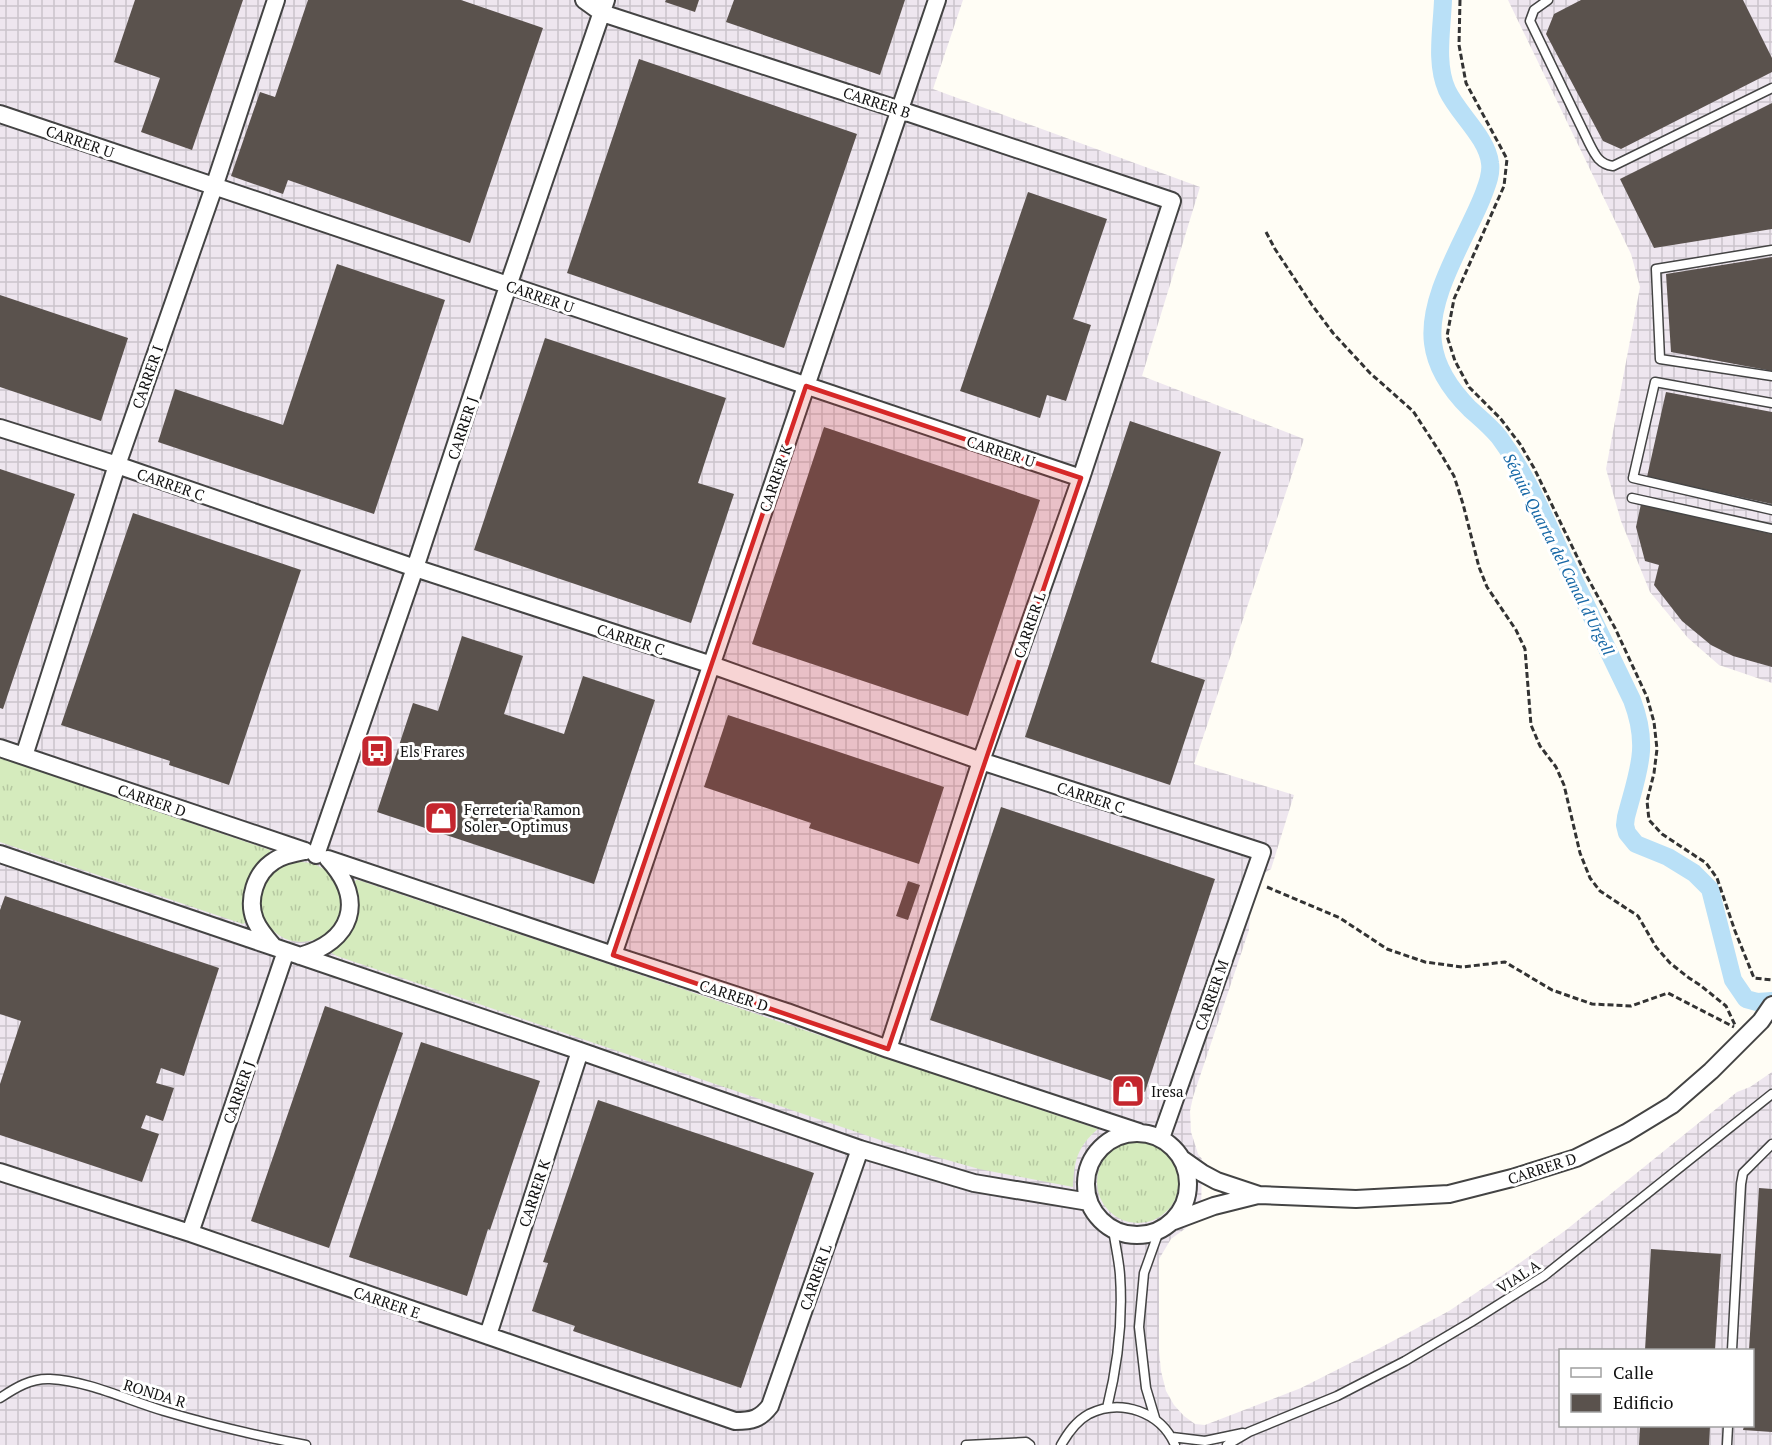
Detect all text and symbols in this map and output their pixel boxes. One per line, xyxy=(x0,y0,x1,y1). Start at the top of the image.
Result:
street label: CARRER B xyxy=(841,82,913,122)
street label: CARRER U xyxy=(43,120,117,162)
street label: CARRER U xyxy=(503,275,577,317)
street label: CARRER I xyxy=(127,343,167,411)
street label: CARRER J xyxy=(442,394,482,462)
street label: CARRER U xyxy=(964,431,1038,471)
street label: CARRER K xyxy=(754,441,796,514)
water label: Séquia Quarta del Canal d'Urgell xyxy=(1498,449,1620,659)
street label: CARRER C xyxy=(135,463,207,505)
street label: CARRER L xyxy=(1008,589,1050,661)
street label: CARRER C xyxy=(595,619,667,659)
bus stop icon: Els Frares xyxy=(359,733,395,769)
place label: Els Frares xyxy=(400,741,465,761)
street label: CARRER C xyxy=(1055,777,1127,817)
street label: CARRER D xyxy=(115,779,189,821)
place label: Ferreteria Ramon Soler - Optimus xyxy=(464,799,581,836)
shop icon: Ferreteria Ramon Soler - Optimus xyxy=(423,800,459,836)
street label: CARRER M xyxy=(1190,957,1232,1033)
street label: CARRER D xyxy=(697,974,771,1016)
street label: CARRER J xyxy=(218,1058,258,1126)
shop icon: Iresa xyxy=(1110,1073,1146,1109)
place label: Iresa xyxy=(1151,1081,1184,1101)
street label: CARRER D xyxy=(1505,1147,1579,1189)
street label: CARRER K xyxy=(514,1156,554,1230)
street label: CARRER L xyxy=(794,1241,836,1313)
street label: VIAL A xyxy=(1493,1254,1544,1297)
street label: CARRER E xyxy=(351,1281,423,1323)
legend xyxy=(1559,1349,1754,1427)
text: Calle xyxy=(1613,1360,1654,1384)
street label: RONDA R xyxy=(121,1374,189,1412)
text: Edificio xyxy=(1613,1390,1673,1414)

